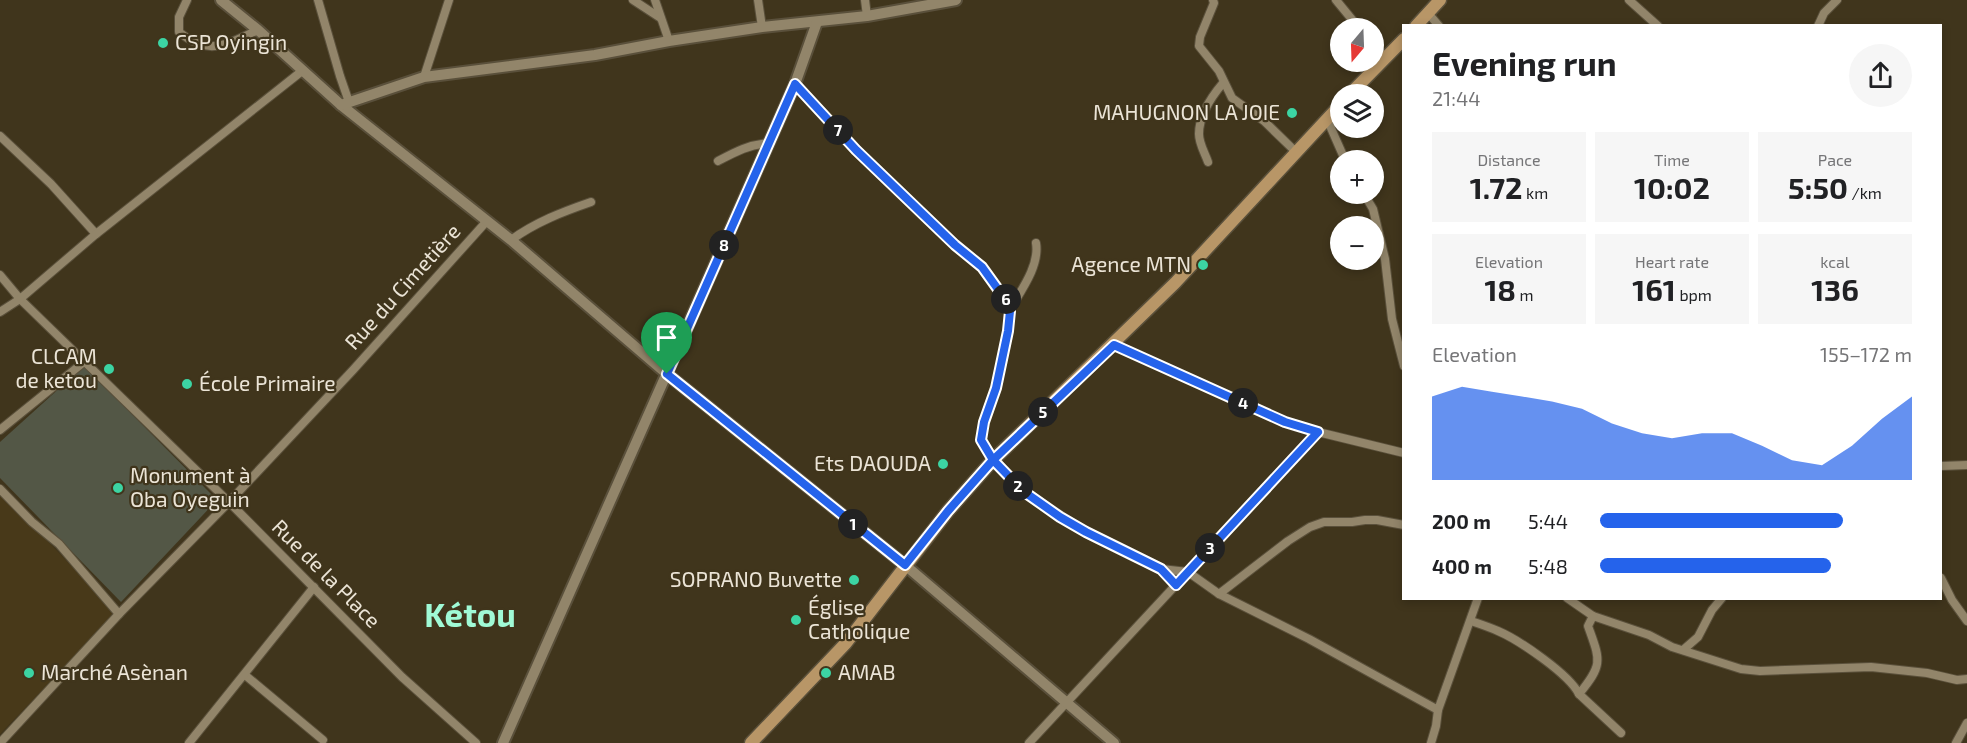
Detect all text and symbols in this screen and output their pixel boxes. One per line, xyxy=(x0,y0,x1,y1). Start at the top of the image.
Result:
north arrow xyxy=(1330,18,1384,72)
map controls xyxy=(1330,18,1384,270)
place label: CSP Oyingin xyxy=(175,29,287,54)
marker: CSP Oyingin xyxy=(156,36,170,50)
text: Evening run xyxy=(1432,43,1617,83)
button: share xyxy=(1849,44,1912,107)
button: layers xyxy=(1330,84,1384,138)
text: 21:44 xyxy=(1432,86,1481,110)
place label: MAHUGNON LA JOIE xyxy=(1093,99,1280,124)
marker: MAHUGNON LA JOIE xyxy=(1285,106,1299,120)
pin: 7 xyxy=(823,115,853,145)
text: 7 xyxy=(834,120,842,139)
button: + xyxy=(1330,150,1384,204)
text: Distance xyxy=(1477,150,1541,169)
text: Time xyxy=(1654,150,1690,169)
text: Pace xyxy=(1818,150,1852,169)
text: 1.72 xyxy=(1470,169,1522,205)
text: 10:02 xyxy=(1634,169,1710,205)
text: 5:50 xyxy=(1788,169,1848,205)
text: km xyxy=(1522,183,1548,202)
text: /km xyxy=(1848,183,1882,202)
button: − xyxy=(1330,216,1384,270)
street label: Rue du Cimetière xyxy=(339,218,465,354)
pin: 8 xyxy=(709,230,739,260)
text: 8 xyxy=(719,235,729,254)
place label: Agence MTN xyxy=(1071,251,1191,276)
text: Elevation xyxy=(1475,252,1543,271)
text: Heart rate xyxy=(1635,252,1709,271)
text: kcal xyxy=(1820,252,1850,271)
marker: Agence MTN xyxy=(1196,258,1210,272)
text: 18 xyxy=(1484,271,1516,307)
text: 161 xyxy=(1632,271,1676,307)
text: 136 xyxy=(1811,271,1859,307)
pin: 6 xyxy=(991,284,1021,314)
text: m xyxy=(1516,285,1534,304)
text: bpm xyxy=(1676,285,1712,304)
text: 6 xyxy=(1001,289,1011,308)
pin xyxy=(641,312,692,374)
icon: arrive xyxy=(650,321,683,354)
text: Elevation xyxy=(1432,342,1517,366)
text: 155–172 m xyxy=(1820,342,1912,366)
place label: CLCAM de ketou xyxy=(15,343,97,392)
marker: CLCAM de ketou xyxy=(102,362,116,376)
place label: École Primaire xyxy=(199,370,336,395)
marker: École Primaire xyxy=(180,377,194,391)
pin: 4 xyxy=(1228,388,1258,418)
text: 4 xyxy=(1238,393,1248,412)
pin: 5 xyxy=(1028,397,1058,427)
text: 5 xyxy=(1039,402,1047,421)
place label: Ets DAOUDA xyxy=(814,450,931,475)
marker: Ets DAOUDA xyxy=(936,457,950,471)
place label: Monument à Oba Oyeguin xyxy=(130,462,251,511)
pin: 2 xyxy=(1003,471,1033,501)
text: 2 xyxy=(1013,476,1023,495)
marker: Monument à Oba Oyeguin xyxy=(111,481,125,495)
pin: 1 xyxy=(838,509,868,539)
text: 200 m xyxy=(1432,509,1491,533)
text: 5:44 xyxy=(1528,509,1568,533)
street label: Rue de la Place xyxy=(268,514,386,632)
text: 1 xyxy=(850,514,856,533)
pin: 3 xyxy=(1195,533,1225,563)
text: 3 xyxy=(1205,538,1215,557)
text: 400 m xyxy=(1432,554,1492,578)
text: 5:48 xyxy=(1528,554,1568,578)
place label: SOPRANO Buvette xyxy=(670,566,842,591)
marker: SOPRANO Buvette xyxy=(847,573,861,587)
district label: Kétou xyxy=(424,594,516,634)
place label: Église Catholique xyxy=(808,594,910,643)
marker: Église Catholique xyxy=(789,613,803,627)
place label: Marché Asènan xyxy=(41,659,188,684)
place label: AMAB xyxy=(838,659,896,684)
marker: Marché Asènan xyxy=(22,666,36,680)
marker: AMAB xyxy=(819,666,833,680)

